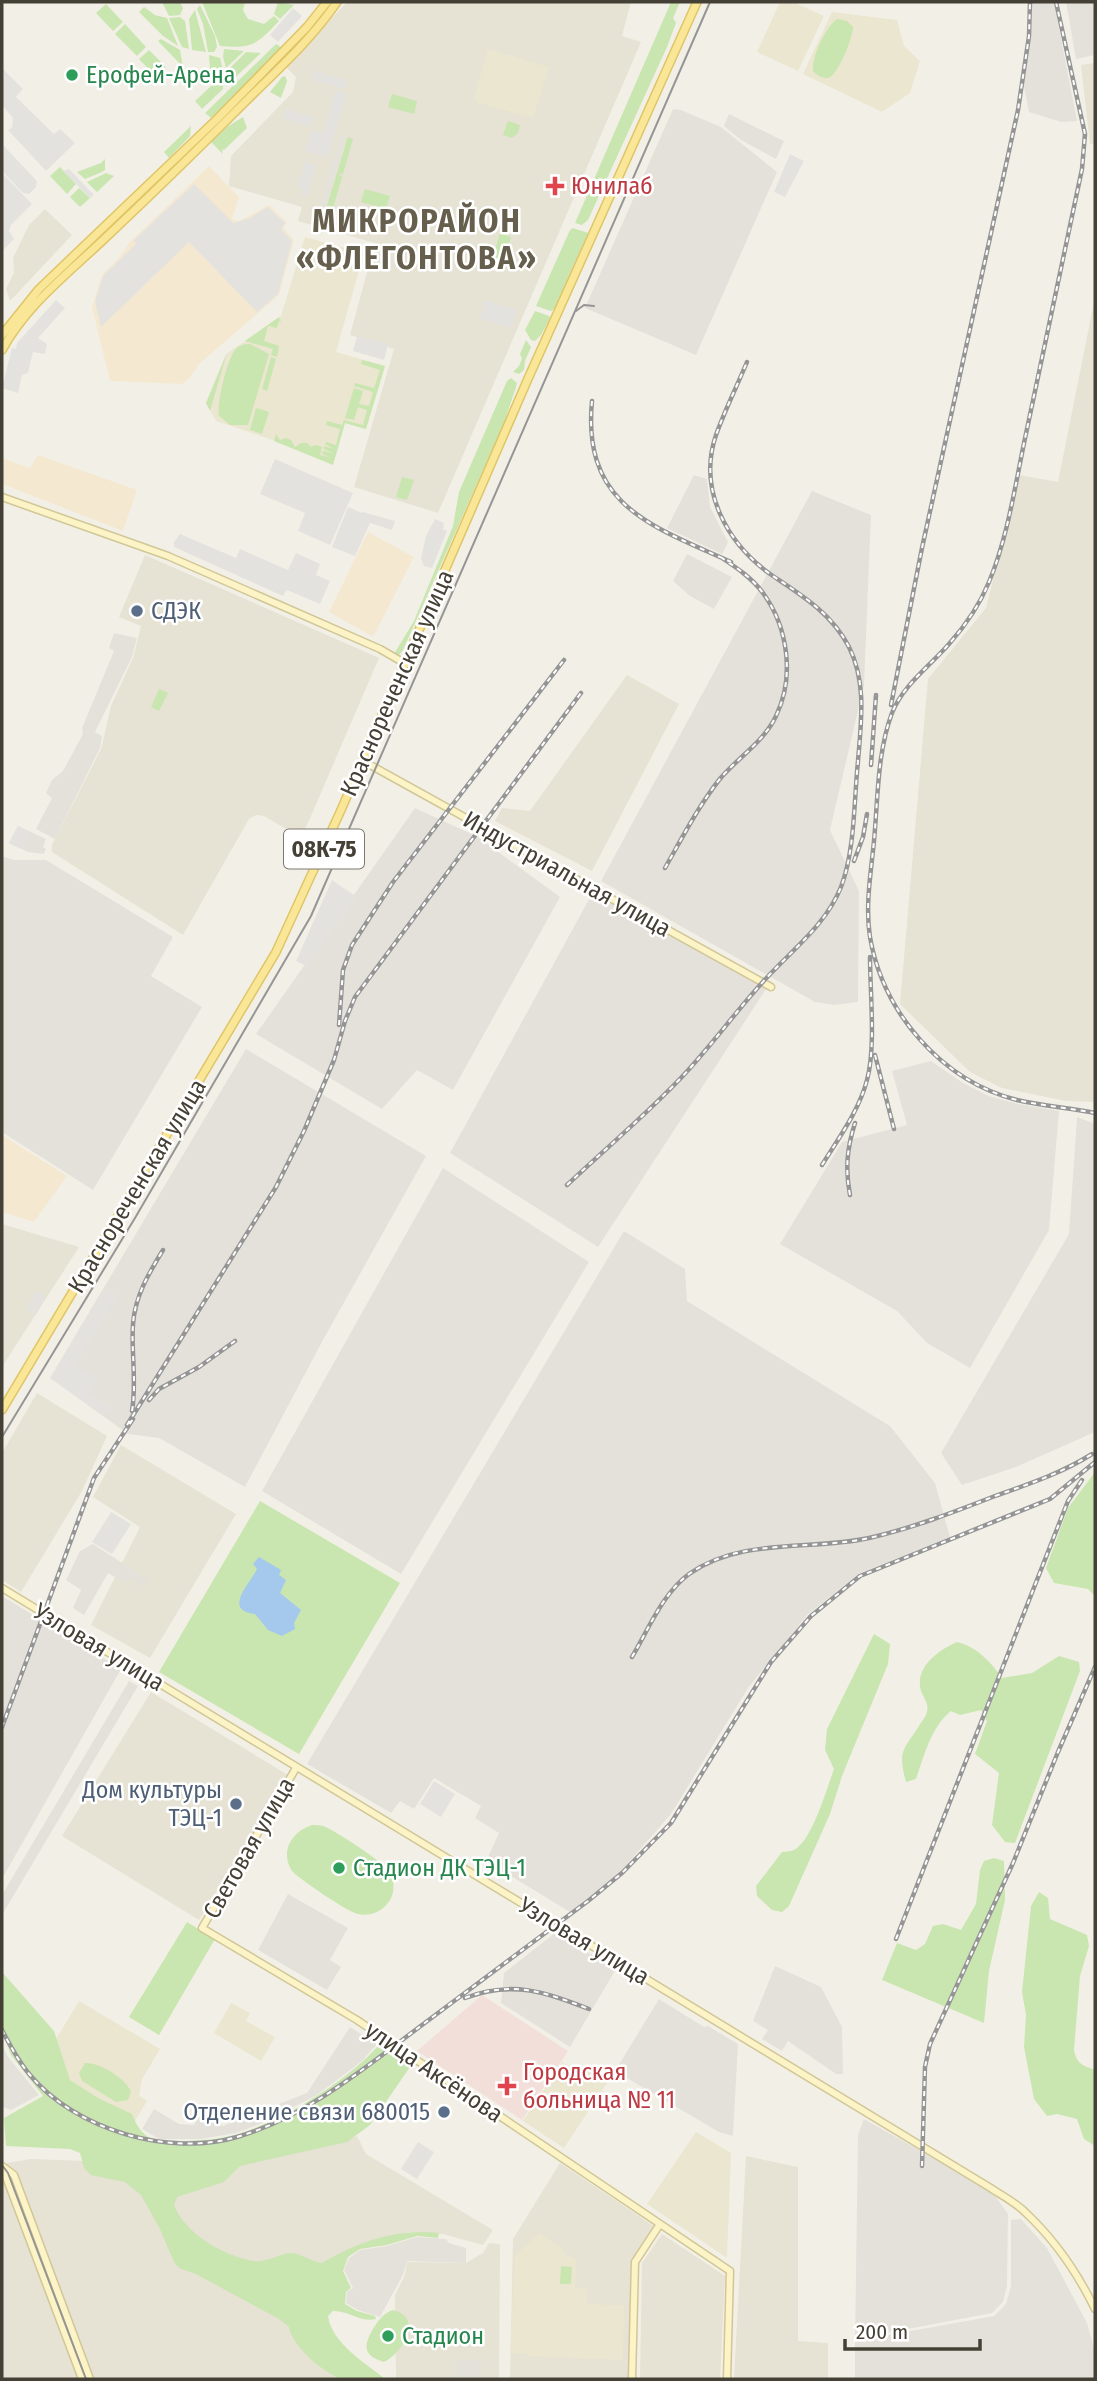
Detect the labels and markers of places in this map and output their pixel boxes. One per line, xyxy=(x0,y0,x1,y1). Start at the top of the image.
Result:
place label: Ерофей-Арена xyxy=(86,61,235,89)
marker: Ерофей-Арена xyxy=(64,67,80,83)
place label: Юнилаб xyxy=(571,172,653,200)
marker: Юнилаб xyxy=(545,176,565,196)
place label: СДЭК xyxy=(151,597,201,625)
marker: СДЭК xyxy=(129,603,145,619)
place label: Дом культуры ТЭЦ-1 xyxy=(81,1776,222,1832)
marker: Дом культуры ТЭЦ-1 xyxy=(228,1796,244,1812)
place label: Стадион ДК ТЭЦ-1 xyxy=(353,1854,526,1882)
marker: Стадион ДК ТЭЦ-1 xyxy=(331,1860,347,1876)
place label: Городская больница № 11 xyxy=(523,2058,675,2114)
marker: Городская больница № 11 xyxy=(497,2076,517,2096)
place label: Отделение связи 680015 xyxy=(183,2098,430,2126)
marker: Отделение связи 680015 xyxy=(436,2104,452,2120)
place label: Стадион xyxy=(402,2322,484,2350)
marker: Стадион xyxy=(380,2328,396,2344)

